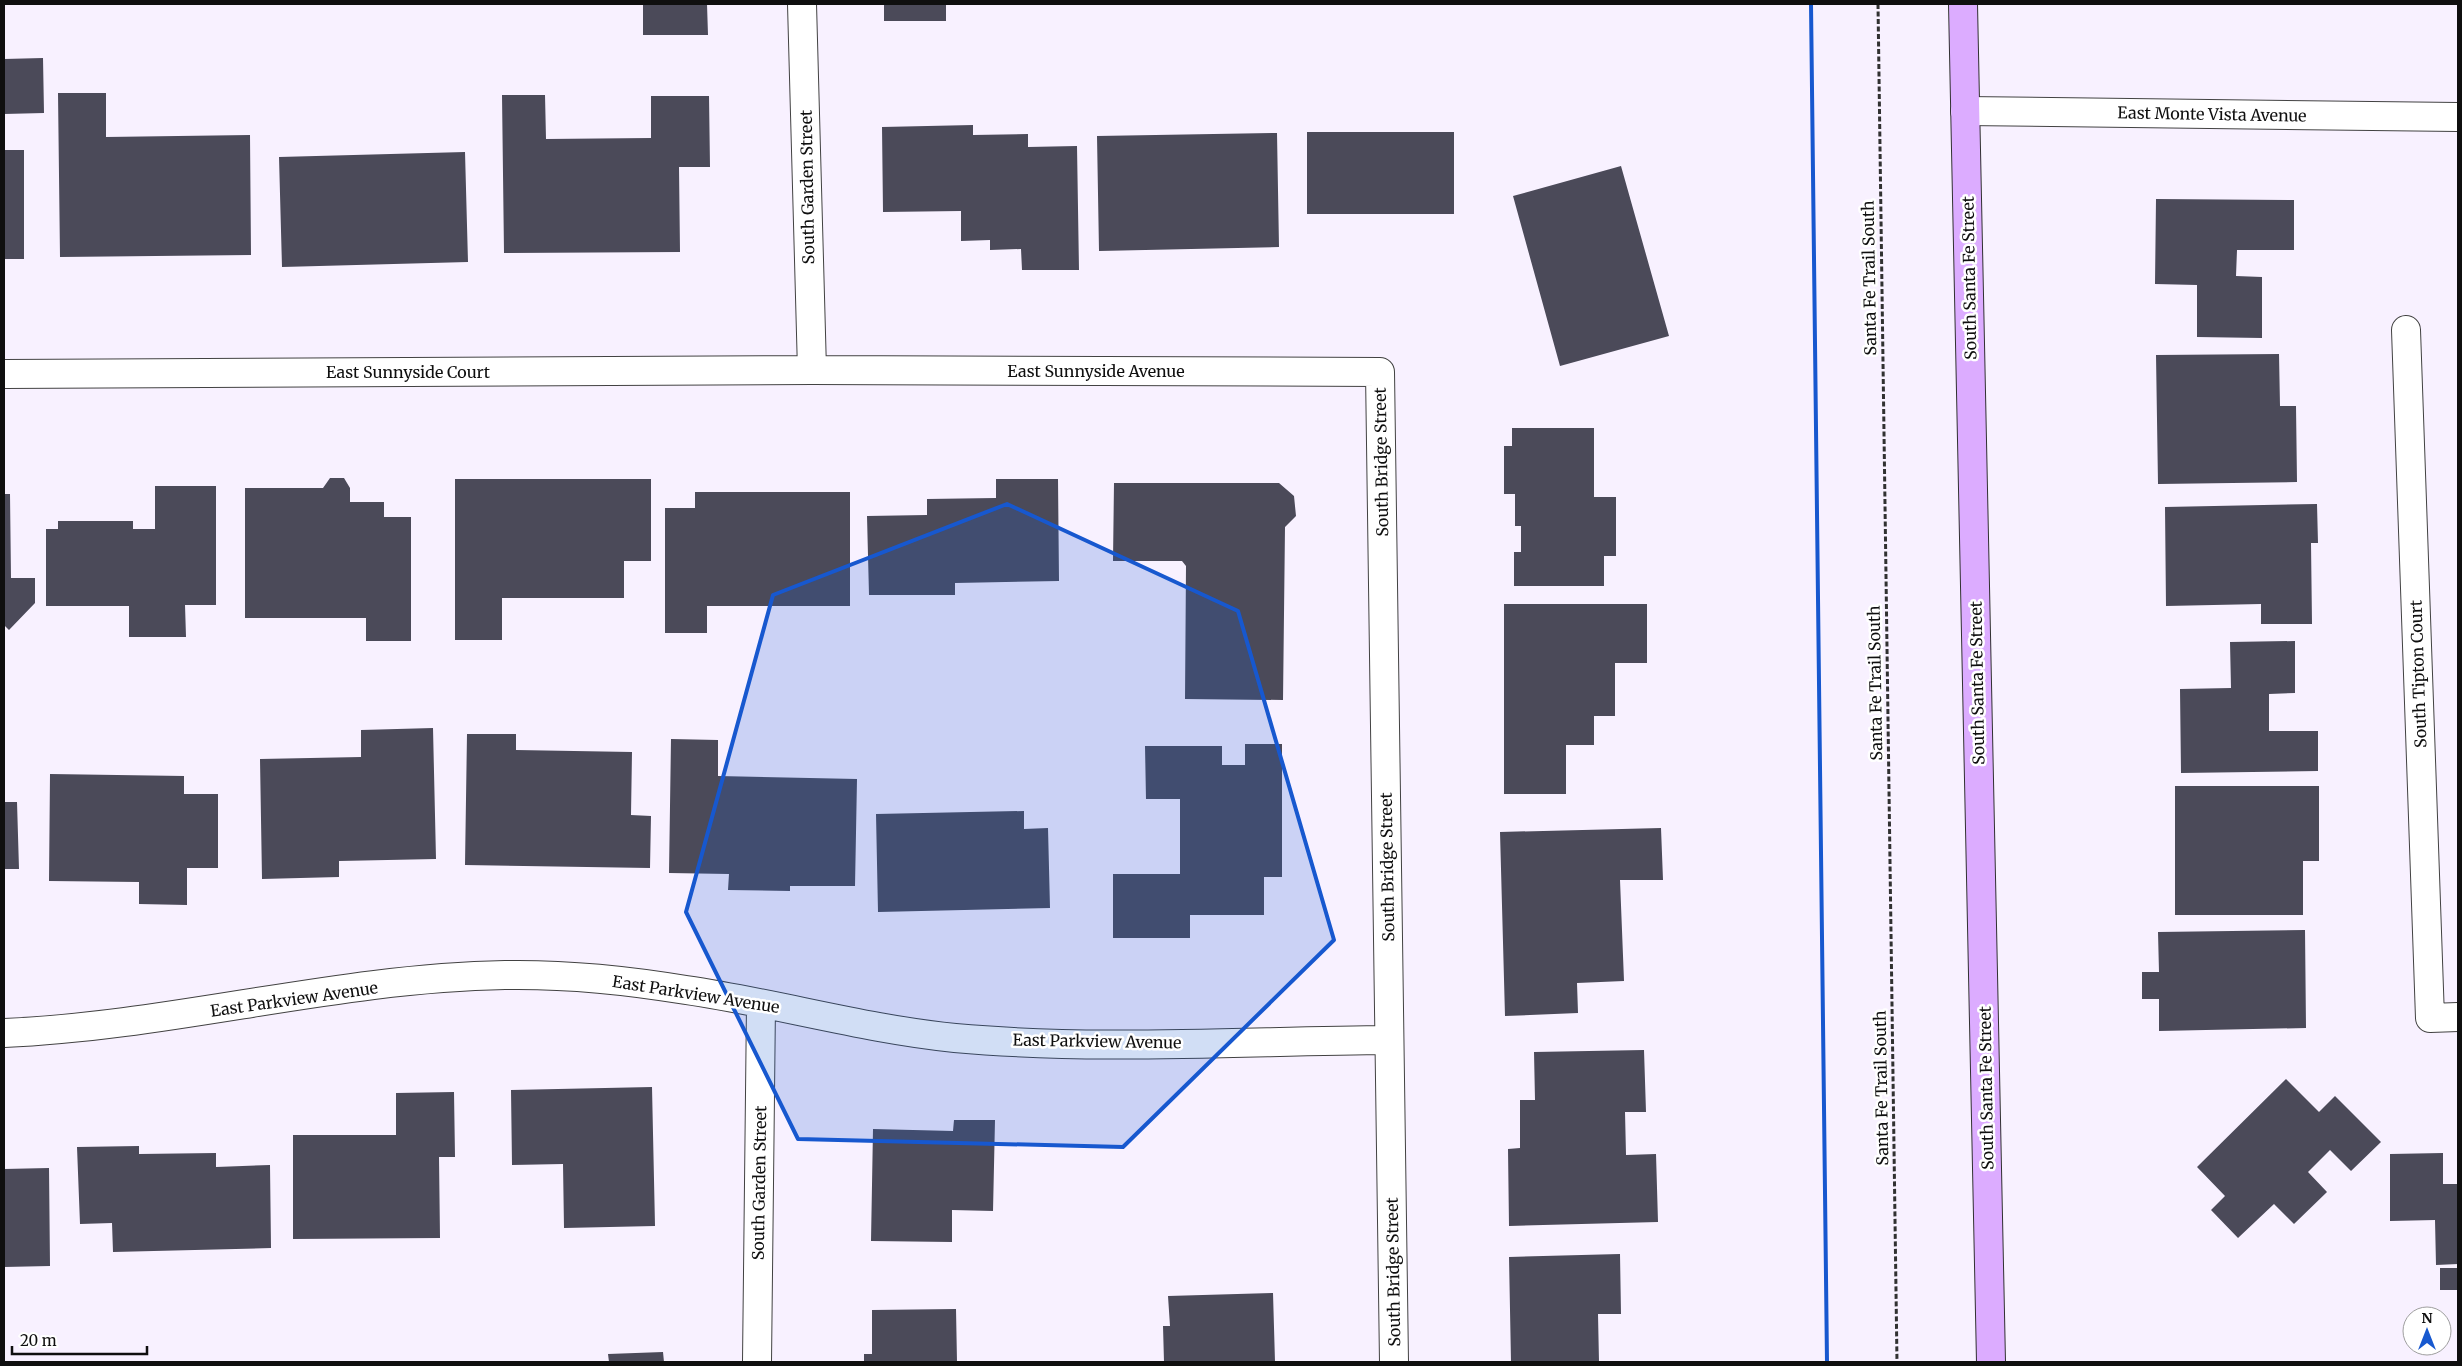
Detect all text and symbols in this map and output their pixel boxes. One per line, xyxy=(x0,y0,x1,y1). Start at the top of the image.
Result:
street label: East Monte Vista Avenue xyxy=(2117,102,2307,126)
street label: South Garden Street xyxy=(796,109,818,264)
street label: South Santa Fe Street xyxy=(1958,195,1980,360)
street label: Santa Fe Trail South xyxy=(1858,200,1880,356)
street label: East Sunnyside Avenue xyxy=(1007,361,1185,381)
street label: East Sunnyside Court xyxy=(326,362,491,382)
street label: South Bridge Street xyxy=(1370,386,1392,537)
street label: South Tipton Court xyxy=(2405,599,2431,748)
street label: South Santa Fe Street xyxy=(1966,600,1988,765)
street label: Santa Fe Trail South xyxy=(1864,605,1886,761)
street label: South Bridge Street xyxy=(1376,791,1398,942)
street label: East Parkview Avenue xyxy=(611,971,781,1017)
street label: East Parkview Avenue xyxy=(209,977,379,1021)
street label: South Santa Fe Street xyxy=(1975,1005,1997,1170)
street label: Santa Fe Trail South xyxy=(1870,1010,1892,1166)
street label: East Parkview Avenue xyxy=(1012,1030,1182,1052)
street label: South Garden Street xyxy=(748,1105,770,1260)
street label: South Bridge Street xyxy=(1382,1196,1404,1347)
north arrow xyxy=(2402,1306,2452,1356)
text: N xyxy=(2421,1309,2433,1327)
scale bar xyxy=(12,1324,148,1356)
text: 20 m xyxy=(20,1331,57,1350)

